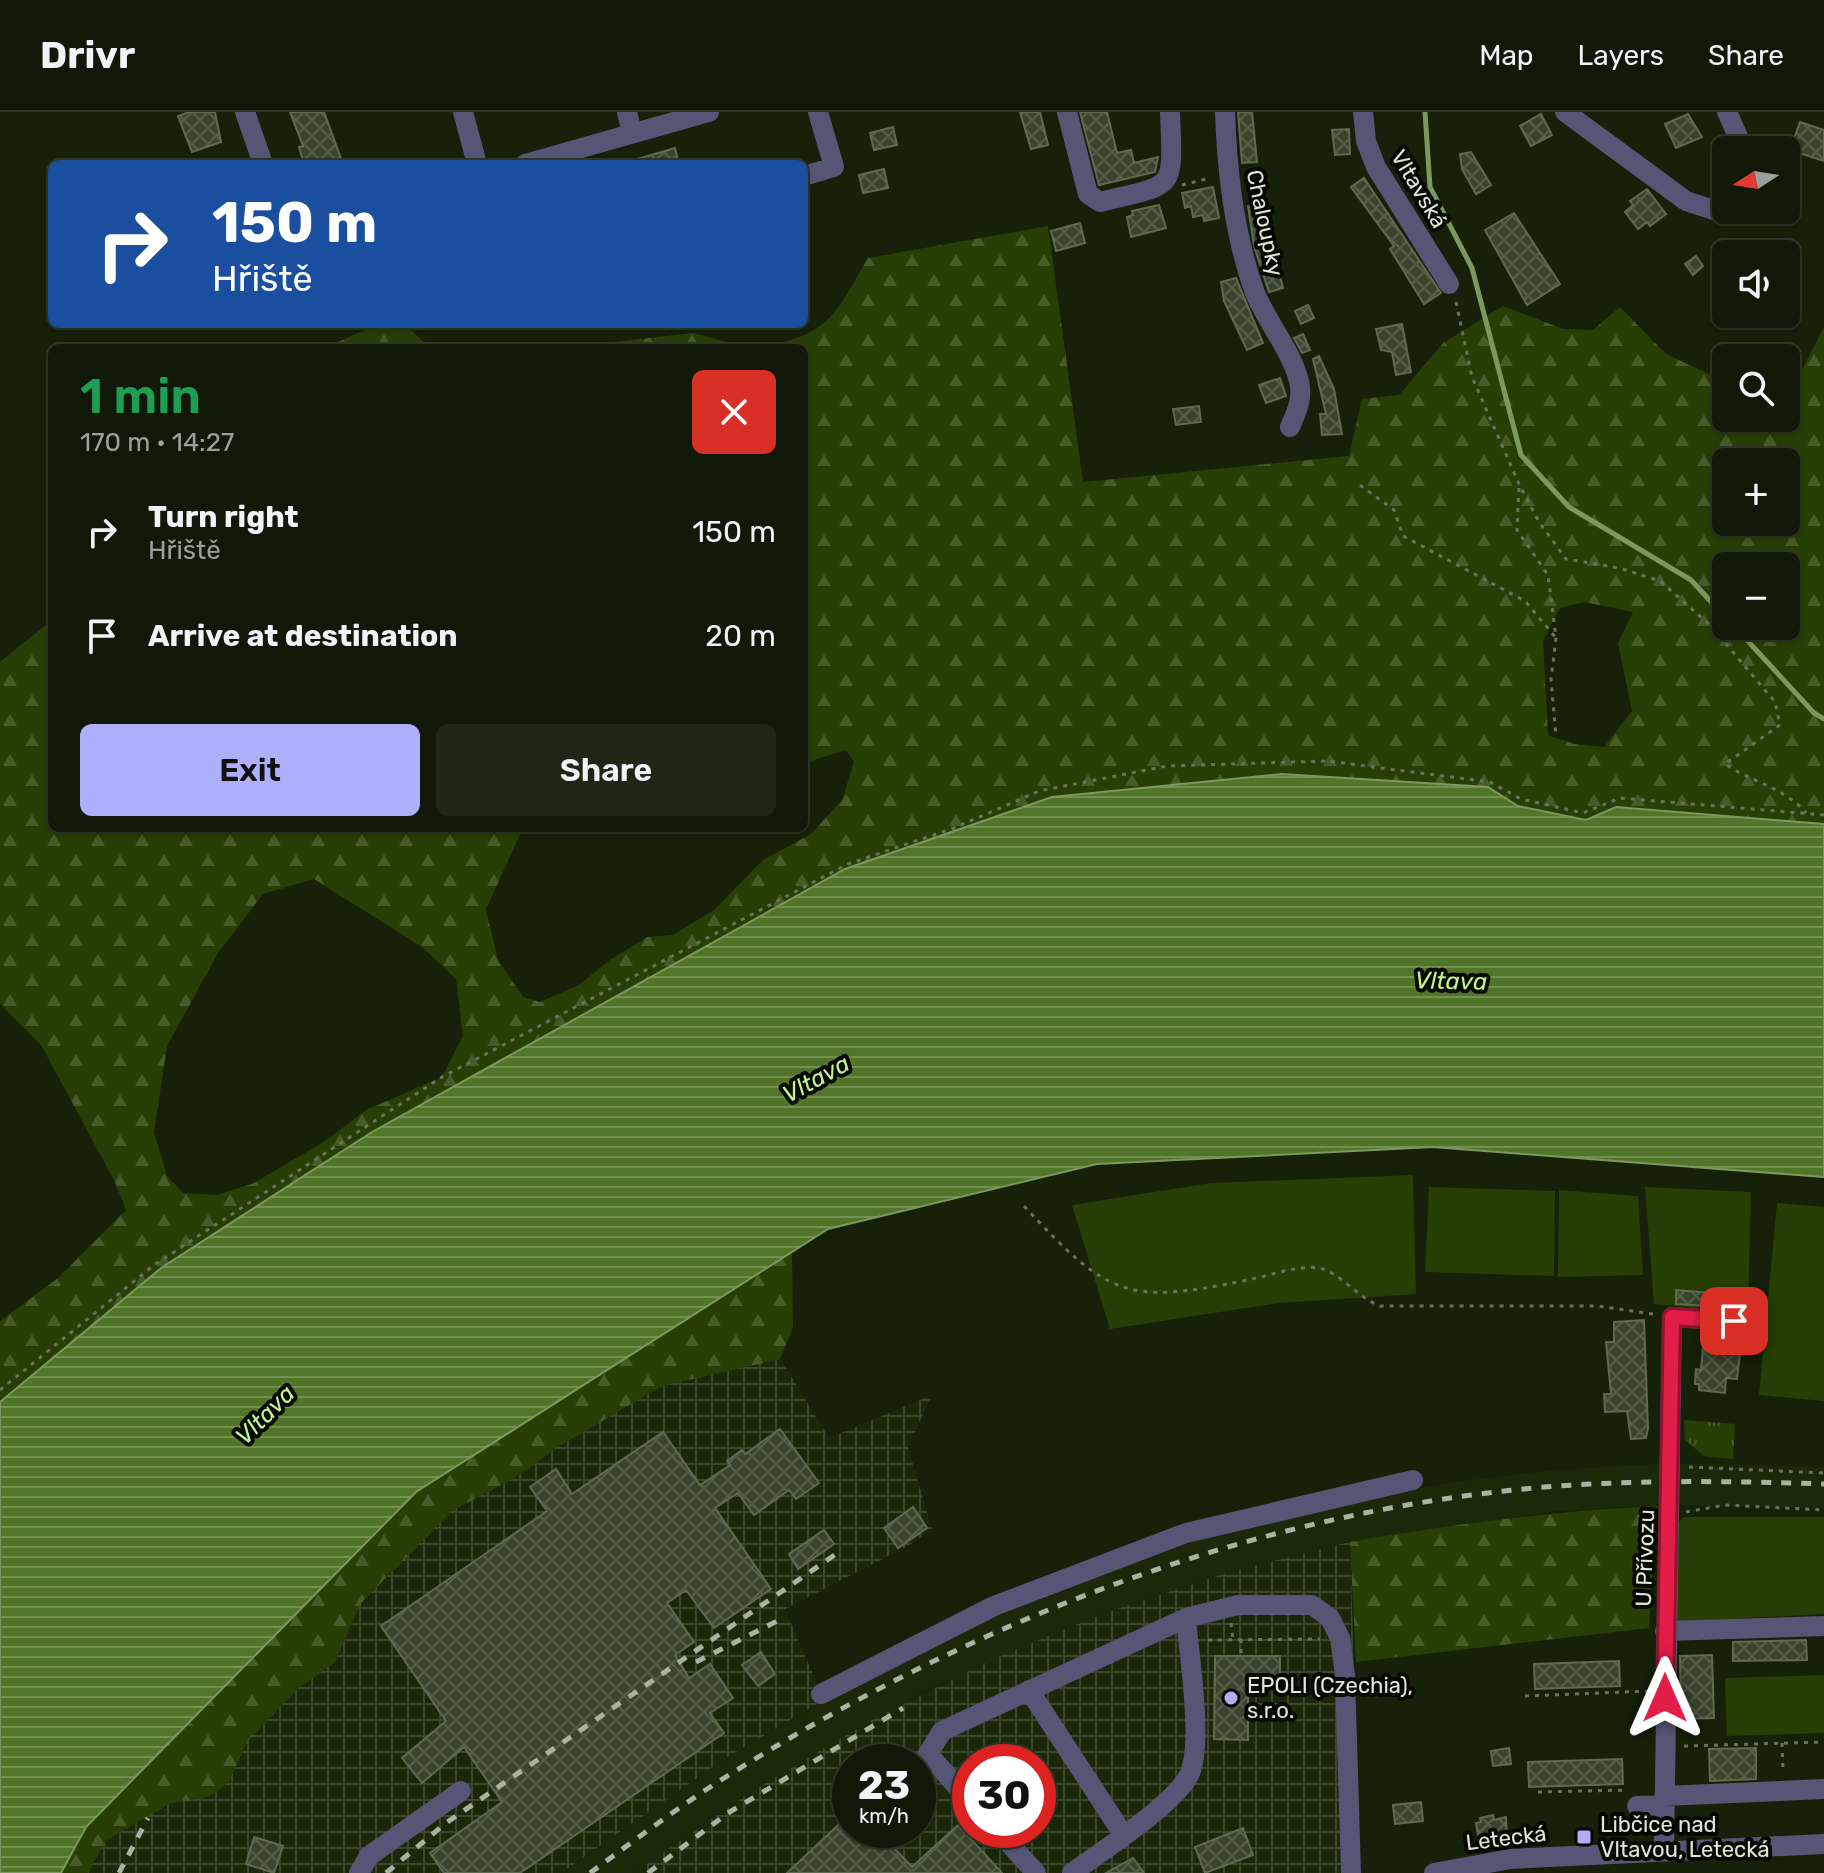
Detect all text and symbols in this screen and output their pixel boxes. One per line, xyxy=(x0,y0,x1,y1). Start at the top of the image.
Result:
text: Drivr xyxy=(40,32,135,78)
text: Map xyxy=(1479,39,1534,72)
text: Layers xyxy=(1578,39,1664,72)
text: Share xyxy=(1708,39,1784,72)
north arrow xyxy=(1712,136,1800,224)
map controls xyxy=(1712,136,1800,640)
street label: Vltavská xyxy=(1385,145,1453,233)
street label: Chaloupky xyxy=(1241,167,1289,279)
text: 150 m xyxy=(212,190,377,256)
icon: right xyxy=(80,192,184,296)
button: sound xyxy=(1712,240,1800,328)
text: Hřiště xyxy=(212,257,313,300)
button: search xyxy=(1712,344,1800,432)
text: 1 min xyxy=(80,368,201,425)
button: close xyxy=(692,370,776,454)
text: 170 m · 14:27 xyxy=(80,427,234,458)
button: + xyxy=(1712,448,1800,536)
text: Turn right xyxy=(148,499,299,535)
icon: right xyxy=(80,510,124,554)
text: 150 m xyxy=(692,514,776,550)
text: Hřiště xyxy=(148,535,221,566)
button: − xyxy=(1712,552,1800,640)
icon: arrive xyxy=(80,614,124,658)
text: Arrive at destination xyxy=(148,618,458,654)
text: 20 m xyxy=(705,618,776,654)
button: Exit xyxy=(80,724,420,816)
button: Share xyxy=(436,724,776,816)
water label: Vltava xyxy=(1415,966,1487,996)
water label: Vltava xyxy=(778,1049,854,1109)
pin xyxy=(1700,1287,1768,1355)
icon: arrive xyxy=(1712,1299,1756,1343)
water label: Vltava xyxy=(230,1380,300,1450)
street label: U Přívozu xyxy=(1630,1509,1660,1607)
position arrow xyxy=(1623,1656,1707,1740)
place label: EPOLI (Czechia), s.r.o. xyxy=(1247,1672,1413,1724)
marker: EPOLI (Czechia), s.r.o. xyxy=(1222,1689,1240,1707)
speed limit sign: 30 xyxy=(952,1744,1056,1848)
text: 23 xyxy=(858,1762,910,1809)
text: km/h xyxy=(859,1804,909,1828)
place label: Libčice nad Vltavou, Letecká xyxy=(1600,1811,1770,1863)
street label: Letecká xyxy=(1464,1820,1548,1856)
marker: Libčice nad Vltavou, Letecká xyxy=(1575,1828,1593,1846)

